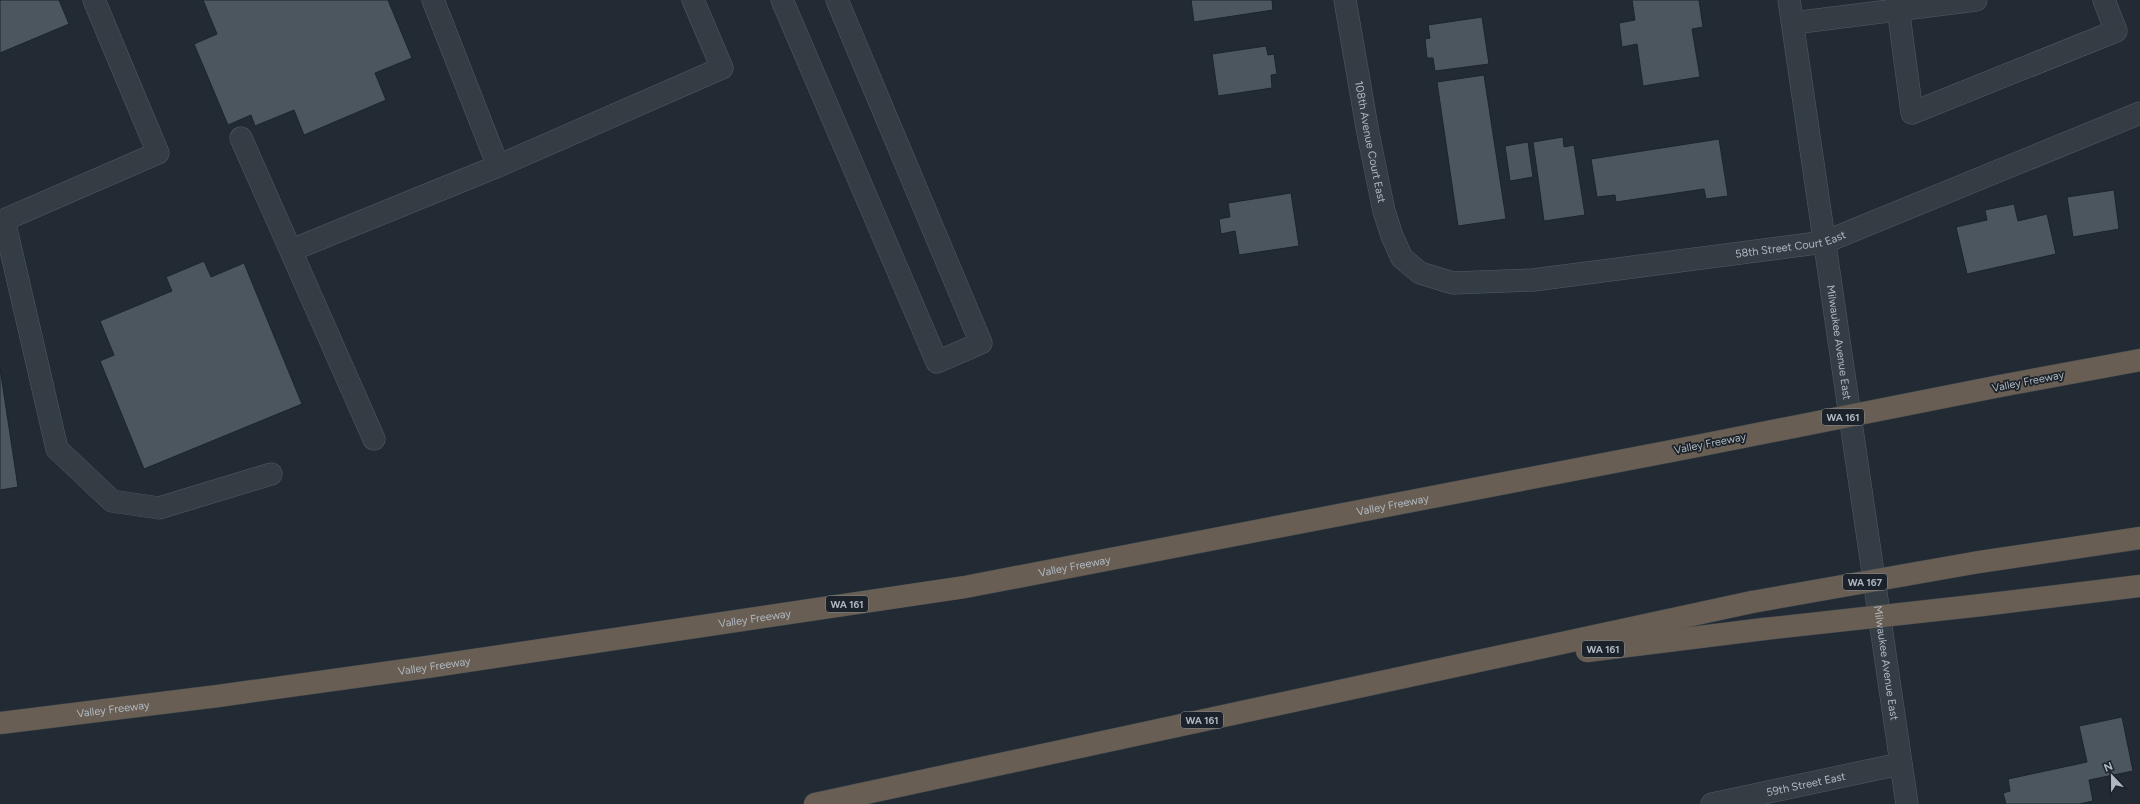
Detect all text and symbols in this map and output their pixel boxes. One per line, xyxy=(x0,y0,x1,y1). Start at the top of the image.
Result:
street label: 108th Avenue Court East xyxy=(1352,80,1388,204)
street label: 58th Street Court East xyxy=(1734,228,1848,261)
street label: Milwaukee Avenue East xyxy=(1824,284,1854,401)
street label: Valley Freeway xyxy=(1991,368,2065,395)
road number: WA 161 xyxy=(1822,409,1864,425)
street label: Valley Freeway xyxy=(1673,430,1747,457)
street label: Valley Freeway xyxy=(1355,492,1430,518)
street label: Valley Freeway xyxy=(1037,553,1112,580)
road number: WA 167 xyxy=(1843,574,1887,590)
road number: WA 161 xyxy=(826,596,868,612)
street label: Milwaukee Avenue East xyxy=(1871,605,1901,721)
street label: Valley Freeway xyxy=(718,607,792,631)
road number: WA 161 xyxy=(1582,641,1624,657)
street label: Valley Freeway xyxy=(397,655,472,678)
street label: Valley Freeway xyxy=(76,699,151,720)
road number: WA 161 xyxy=(1181,712,1223,728)
north arrow xyxy=(2092,756,2132,796)
text: N xyxy=(2102,760,2115,775)
street label: 59th Street East xyxy=(1765,770,1847,799)

